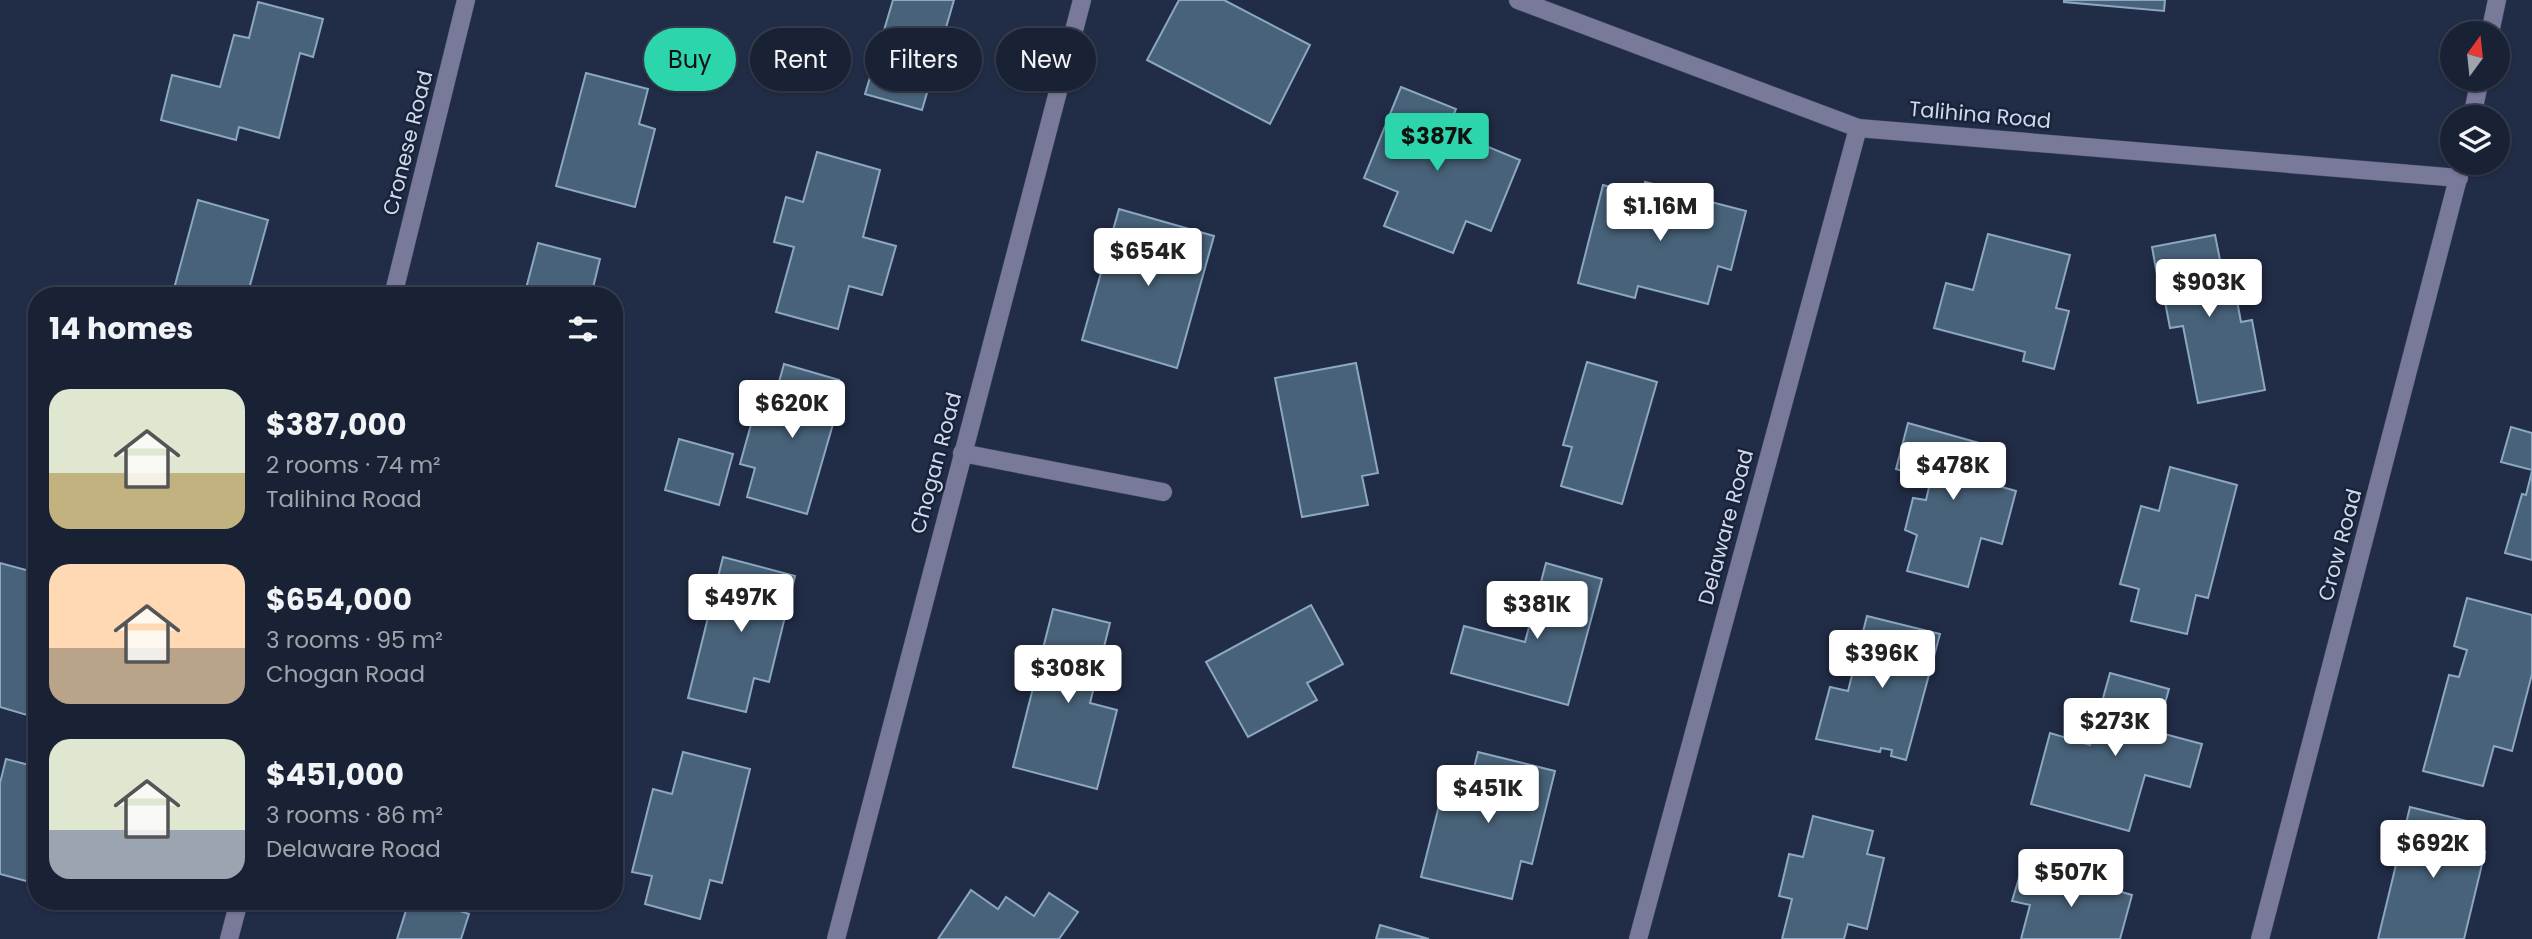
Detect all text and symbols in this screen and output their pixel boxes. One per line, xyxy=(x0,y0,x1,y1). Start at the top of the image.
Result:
north arrow xyxy=(2440,21,2510,91)
map controls xyxy=(2440,21,2510,175)
chip: Buy xyxy=(644,28,736,91)
chip: Rent xyxy=(750,28,851,91)
chip: Filters xyxy=(865,28,982,91)
chip: New xyxy=(996,28,1096,91)
street label: Cronese Road xyxy=(376,68,440,218)
street label: Talihina Road xyxy=(1908,94,2052,135)
button: layers xyxy=(2440,105,2510,175)
pin: $387K xyxy=(1388,114,1486,173)
text: $387K xyxy=(1401,120,1473,152)
pin: $1.16M xyxy=(1603,184,1717,243)
text: $1.16M xyxy=(1623,190,1697,222)
pin: $654K xyxy=(1099,229,1197,288)
text: $654K xyxy=(1110,235,1186,267)
pin: $903K xyxy=(2160,260,2258,319)
text: $903K xyxy=(2172,266,2246,298)
text: 14 homes xyxy=(49,307,193,350)
icon: filters xyxy=(564,310,602,348)
pin: $620K xyxy=(743,380,841,440)
text: $620K xyxy=(755,387,829,419)
street label: Chogan Road xyxy=(903,389,968,537)
text: $387,000 xyxy=(266,403,407,446)
icon: home xyxy=(105,417,189,501)
pin: $478K xyxy=(1904,442,2002,502)
street label: Delaware Road xyxy=(1691,446,1760,608)
text: 2 rooms · 74 m² xyxy=(266,449,441,481)
text: $478K xyxy=(1916,449,1990,481)
text: Talihina Road xyxy=(266,483,422,515)
street label: Crow Road xyxy=(2311,486,2368,604)
pin: $497K xyxy=(692,574,790,634)
text: $654,000 xyxy=(266,578,412,621)
text: $497K xyxy=(704,581,778,613)
pin: $381K xyxy=(1488,582,1586,641)
text: $381K xyxy=(1503,588,1571,620)
icon: home xyxy=(105,592,189,676)
text: 3 rooms · 95 m² xyxy=(266,624,443,656)
pin: $396K xyxy=(1833,630,1931,690)
text: $396K xyxy=(1845,637,1919,669)
pin: $308K xyxy=(1019,646,1117,705)
text: $308K xyxy=(1031,652,1105,684)
text: Chogan Road xyxy=(266,658,425,690)
pin: $273K xyxy=(2066,698,2164,758)
text: $273K xyxy=(2080,705,2150,737)
text: $451,000 xyxy=(266,753,404,796)
pin: $451K xyxy=(1439,766,1537,825)
icon: home xyxy=(105,767,189,851)
text: $451K xyxy=(1453,772,1523,804)
text: 3 rooms · 86 m² xyxy=(266,799,443,831)
pin: $692K xyxy=(2384,820,2482,880)
text: $692K xyxy=(2396,827,2470,859)
text: Delaware Road xyxy=(266,833,441,865)
pin: $507K xyxy=(2022,850,2120,909)
text: $507K xyxy=(2034,856,2108,888)

